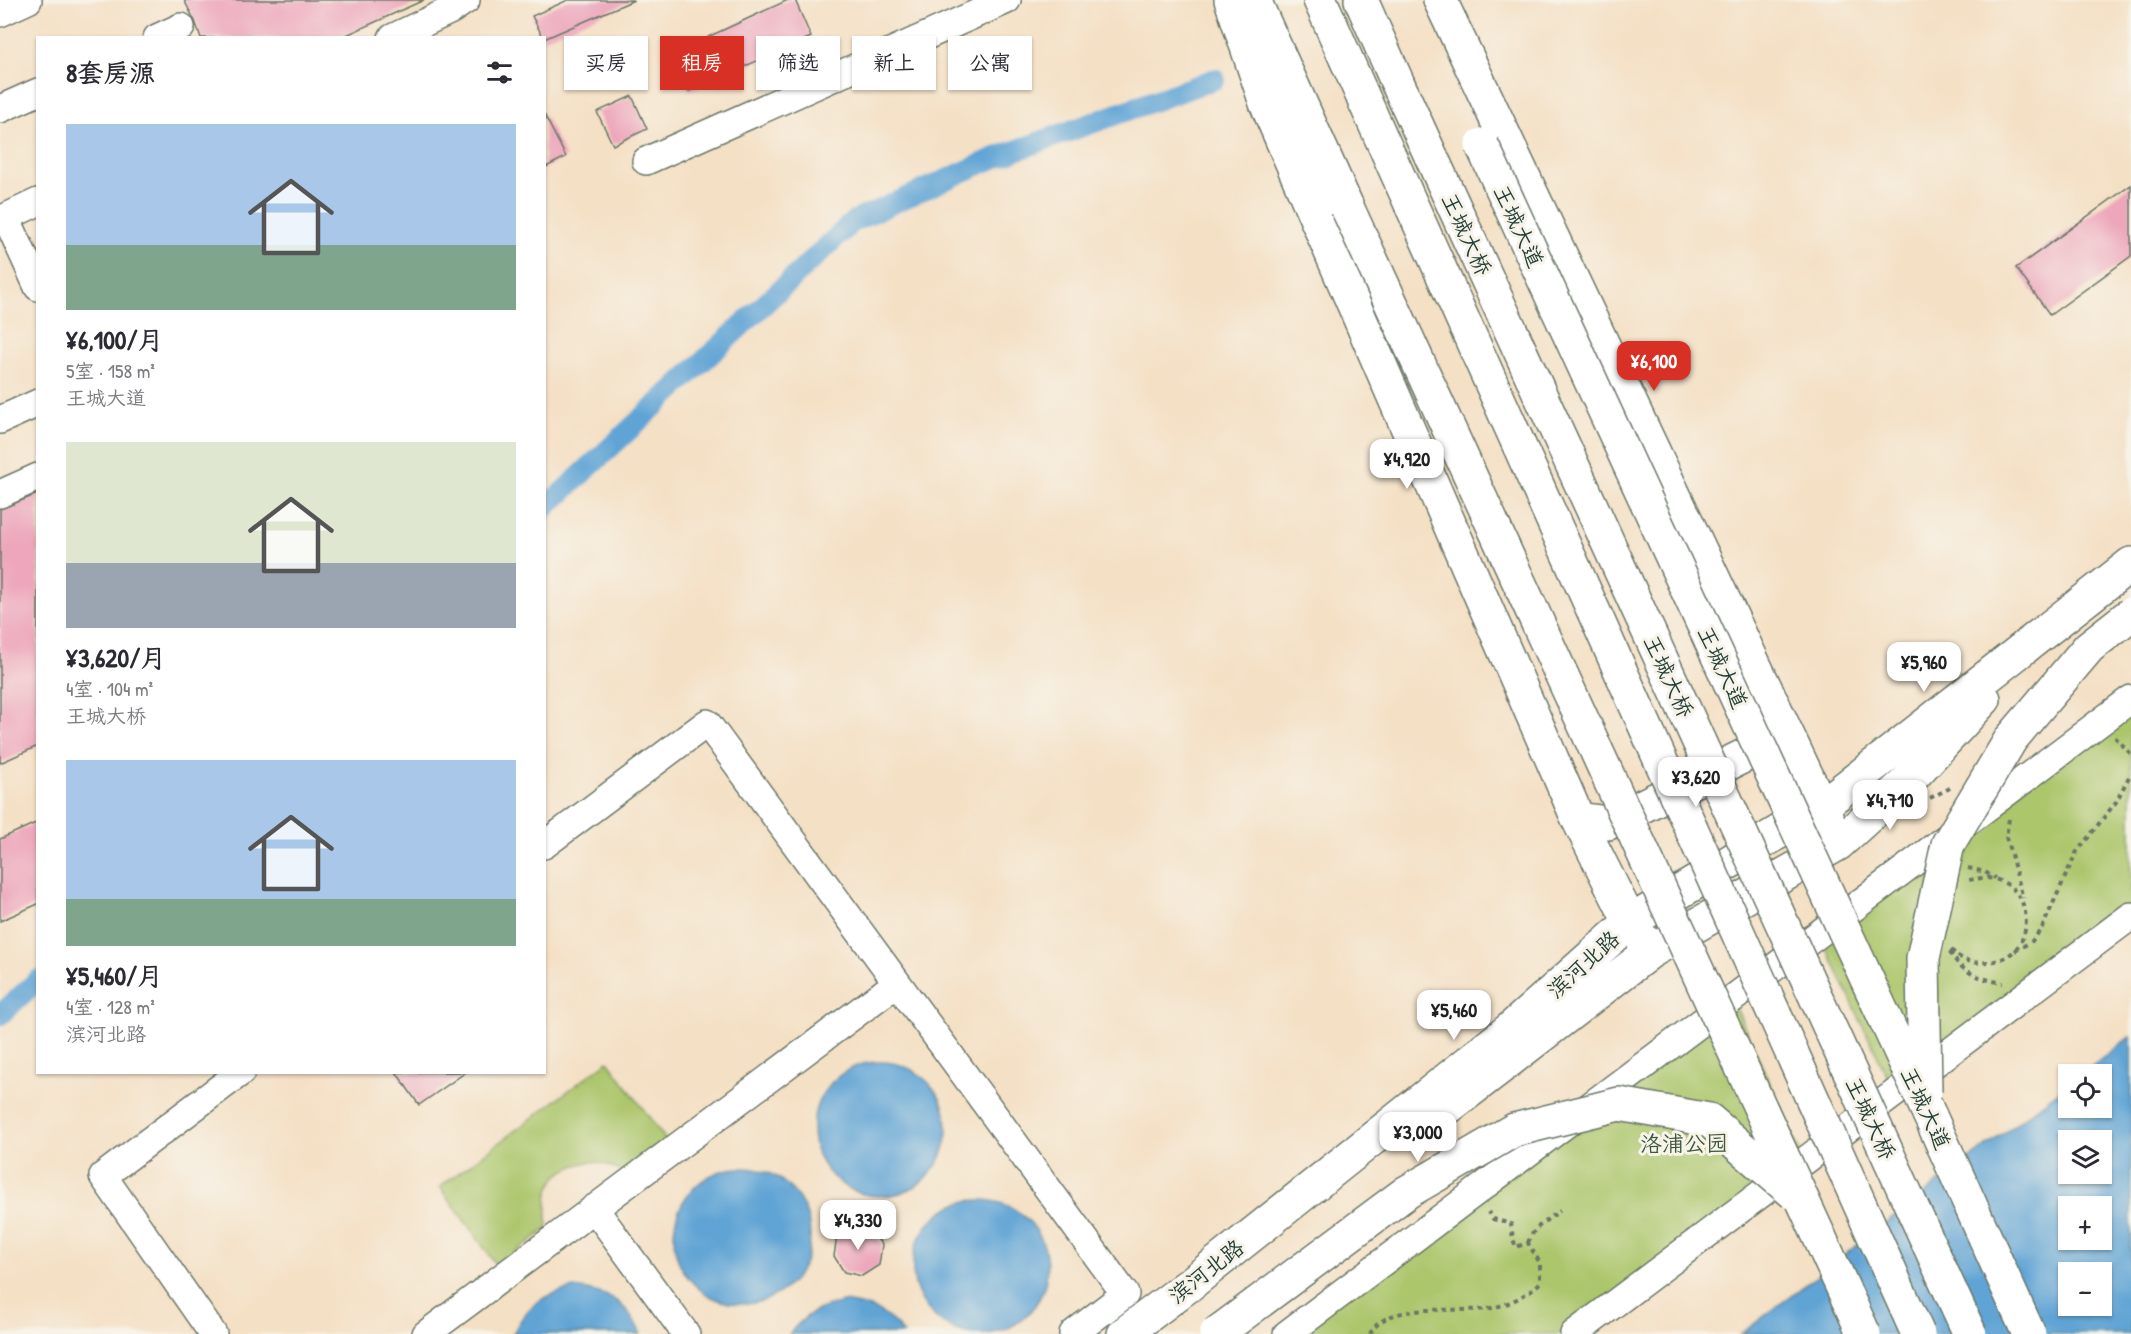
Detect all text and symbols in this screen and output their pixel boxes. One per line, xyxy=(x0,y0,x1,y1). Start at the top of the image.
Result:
chip: 买房 xyxy=(564,36,648,90)
chip: 租房 xyxy=(660,36,744,90)
chip: 筛选 xyxy=(756,36,840,90)
chip: 新上 xyxy=(852,36,936,90)
chip: 公寓 xyxy=(948,36,1032,90)
text: 8套房源 xyxy=(66,55,155,90)
icon: filters xyxy=(483,56,516,89)
icon: home xyxy=(237,163,345,271)
street label: 王城大道 xyxy=(1487,180,1551,272)
street label: 王城大桥 xyxy=(1435,188,1499,280)
text: ¥6,100/月 xyxy=(66,322,163,357)
pin: ¥6,100 xyxy=(1605,341,1703,392)
text: ¥6,100 xyxy=(1631,347,1677,374)
text: 5室 · 158 m² xyxy=(66,357,155,384)
text: 王城大道 xyxy=(66,384,146,411)
pin: ¥4,920 xyxy=(1358,439,1456,490)
text: ¥4,920 xyxy=(1384,445,1430,472)
icon: home xyxy=(237,481,345,589)
street label: 王城大道 xyxy=(1691,621,1755,713)
street label: 王城大桥 xyxy=(1637,630,1701,722)
text: ¥3,620/月 xyxy=(66,640,166,675)
pin: ¥5,960 xyxy=(1875,642,1973,693)
text: ¥5,960 xyxy=(1901,648,1947,675)
text: 4室 · 104 m² xyxy=(66,675,153,702)
text: 王城大桥 xyxy=(66,702,146,729)
pin: ¥3,620 xyxy=(1647,757,1745,808)
text: ¥3,620 xyxy=(1672,763,1720,790)
pin: ¥4,710 xyxy=(1841,780,1939,831)
text: ¥4,710 xyxy=(1867,786,1913,813)
icon: home xyxy=(237,799,345,907)
street label: 滨河北路 xyxy=(1540,923,1626,1005)
text: ¥5,460/月 xyxy=(66,958,163,993)
pin: ¥5,460 xyxy=(1405,990,1503,1041)
text: 4室 · 128 m² xyxy=(66,993,155,1020)
text: ¥5,460 xyxy=(1431,996,1477,1023)
text: 滨河北路 xyxy=(66,1020,146,1047)
street label: 王城大道 xyxy=(1894,1062,1958,1154)
map controls xyxy=(2058,1064,2112,1316)
button: locate xyxy=(2058,1064,2112,1118)
street label: 王城大桥 xyxy=(1839,1072,1903,1164)
pin: ¥3,000 xyxy=(1369,1112,1467,1163)
text: ¥3,000 xyxy=(1393,1118,1443,1145)
park label: 洛浦公园 xyxy=(1640,1128,1728,1158)
button: layers xyxy=(2058,1130,2112,1184)
button: + xyxy=(2058,1196,2112,1250)
pin: ¥4,330 xyxy=(809,1200,907,1251)
text: ¥4,330 xyxy=(834,1206,882,1233)
street label: 滨河北路 xyxy=(1162,1232,1250,1310)
button: − xyxy=(2058,1262,2112,1316)

